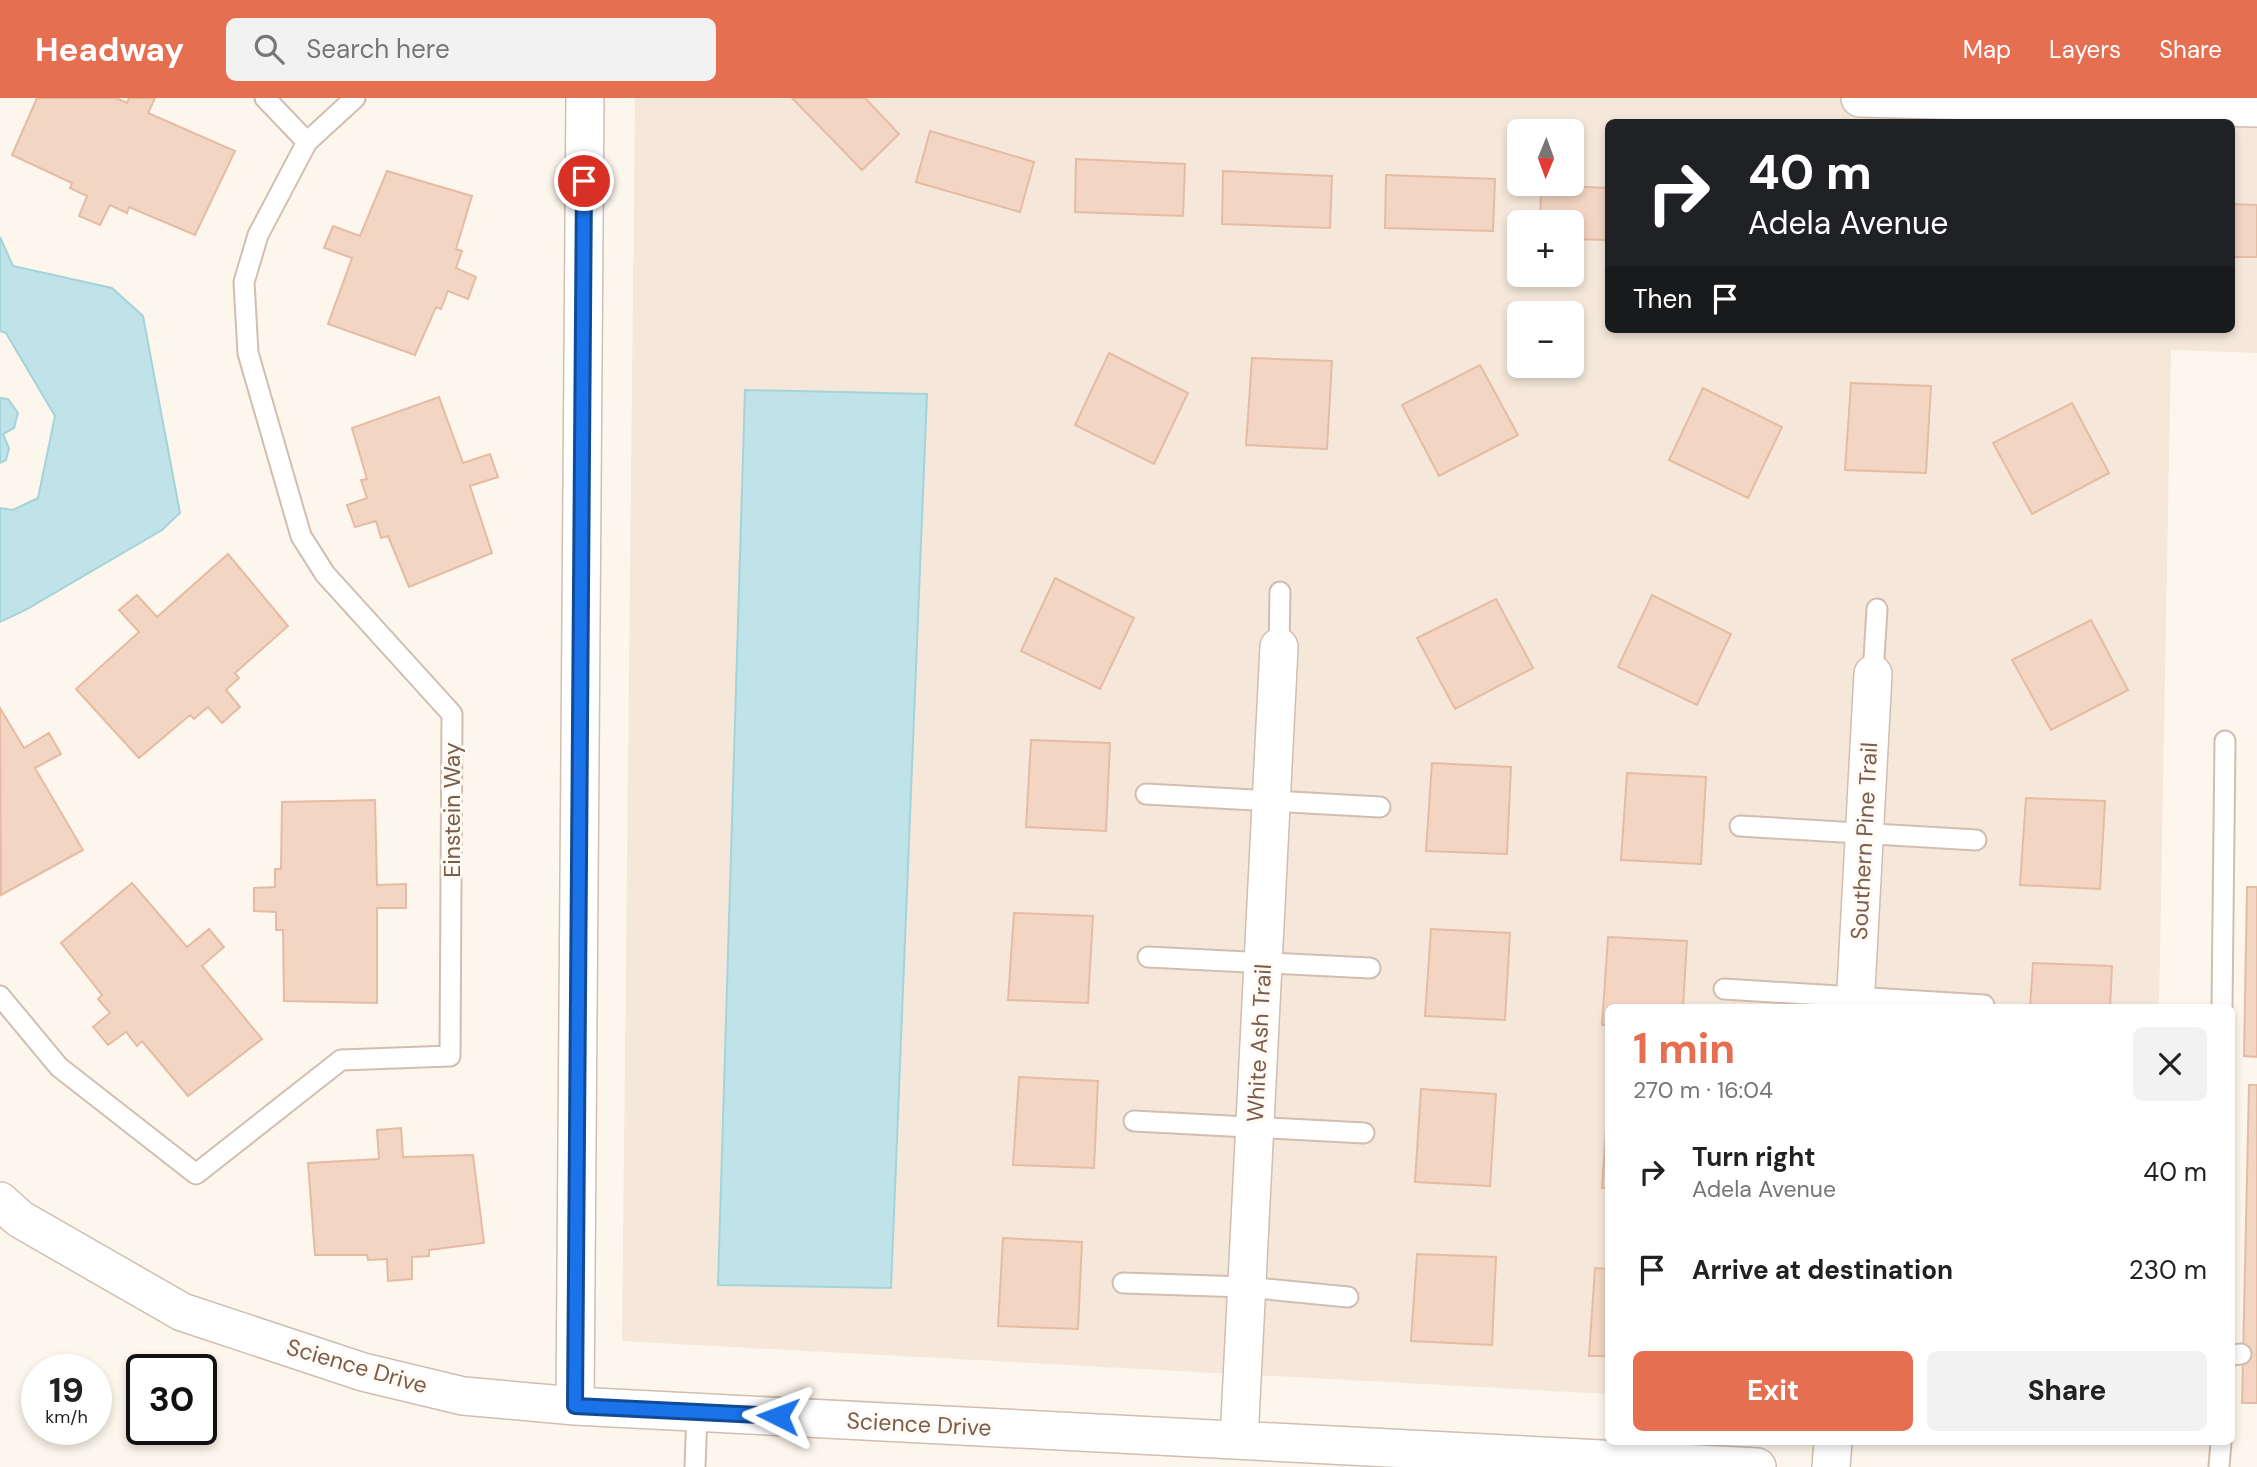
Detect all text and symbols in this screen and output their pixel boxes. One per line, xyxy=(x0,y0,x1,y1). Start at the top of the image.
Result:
search box xyxy=(226,18,716,81)
text: Headway xyxy=(35,28,184,71)
icon: search xyxy=(250,30,288,68)
text: Search here xyxy=(306,32,450,66)
text: Map xyxy=(1963,34,2011,65)
text: Layers xyxy=(2049,34,2121,65)
text: Share xyxy=(2159,34,2222,65)
north arrow xyxy=(1507,119,1584,196)
map controls xyxy=(1507,119,1584,378)
text: 40 m xyxy=(1748,140,1872,204)
icon: right xyxy=(1633,147,1724,238)
pin xyxy=(554,151,614,211)
icon: arrive xyxy=(565,162,603,200)
text: Adela Avenue xyxy=(1748,202,1948,244)
button: + xyxy=(1507,210,1584,287)
icon: arrive xyxy=(1706,280,1744,318)
text: Then xyxy=(1633,282,1692,316)
button: − xyxy=(1507,301,1584,378)
street label: Southern Pine Trail xyxy=(1844,741,1884,941)
street label: Einstein Way xyxy=(437,742,467,878)
street label: White Ash Trail xyxy=(1240,963,1278,1123)
text: 1 min xyxy=(1633,1021,1735,1076)
button: close xyxy=(2133,1027,2207,1101)
text: 270 m · 16:04 xyxy=(1633,1075,1773,1105)
text: Turn right xyxy=(1692,1140,1816,1174)
icon: right xyxy=(1633,1153,1671,1191)
text: 40 m xyxy=(2143,1155,2207,1189)
text: Adela Avenue xyxy=(1692,1174,1836,1204)
icon: arrive xyxy=(1633,1251,1671,1289)
text: Arrive at destination xyxy=(1692,1253,1953,1287)
text: 230 m xyxy=(2129,1253,2207,1287)
street label: Science Drive xyxy=(283,1332,431,1400)
button: Exit xyxy=(1633,1351,1913,1431)
button: Share xyxy=(1927,1351,2207,1431)
speed limit sign: 30 xyxy=(126,1354,217,1445)
text: 19 xyxy=(49,1367,84,1413)
position arrow xyxy=(741,1379,815,1453)
text: km/h xyxy=(45,1405,88,1429)
street label: Science Drive xyxy=(846,1405,992,1443)

